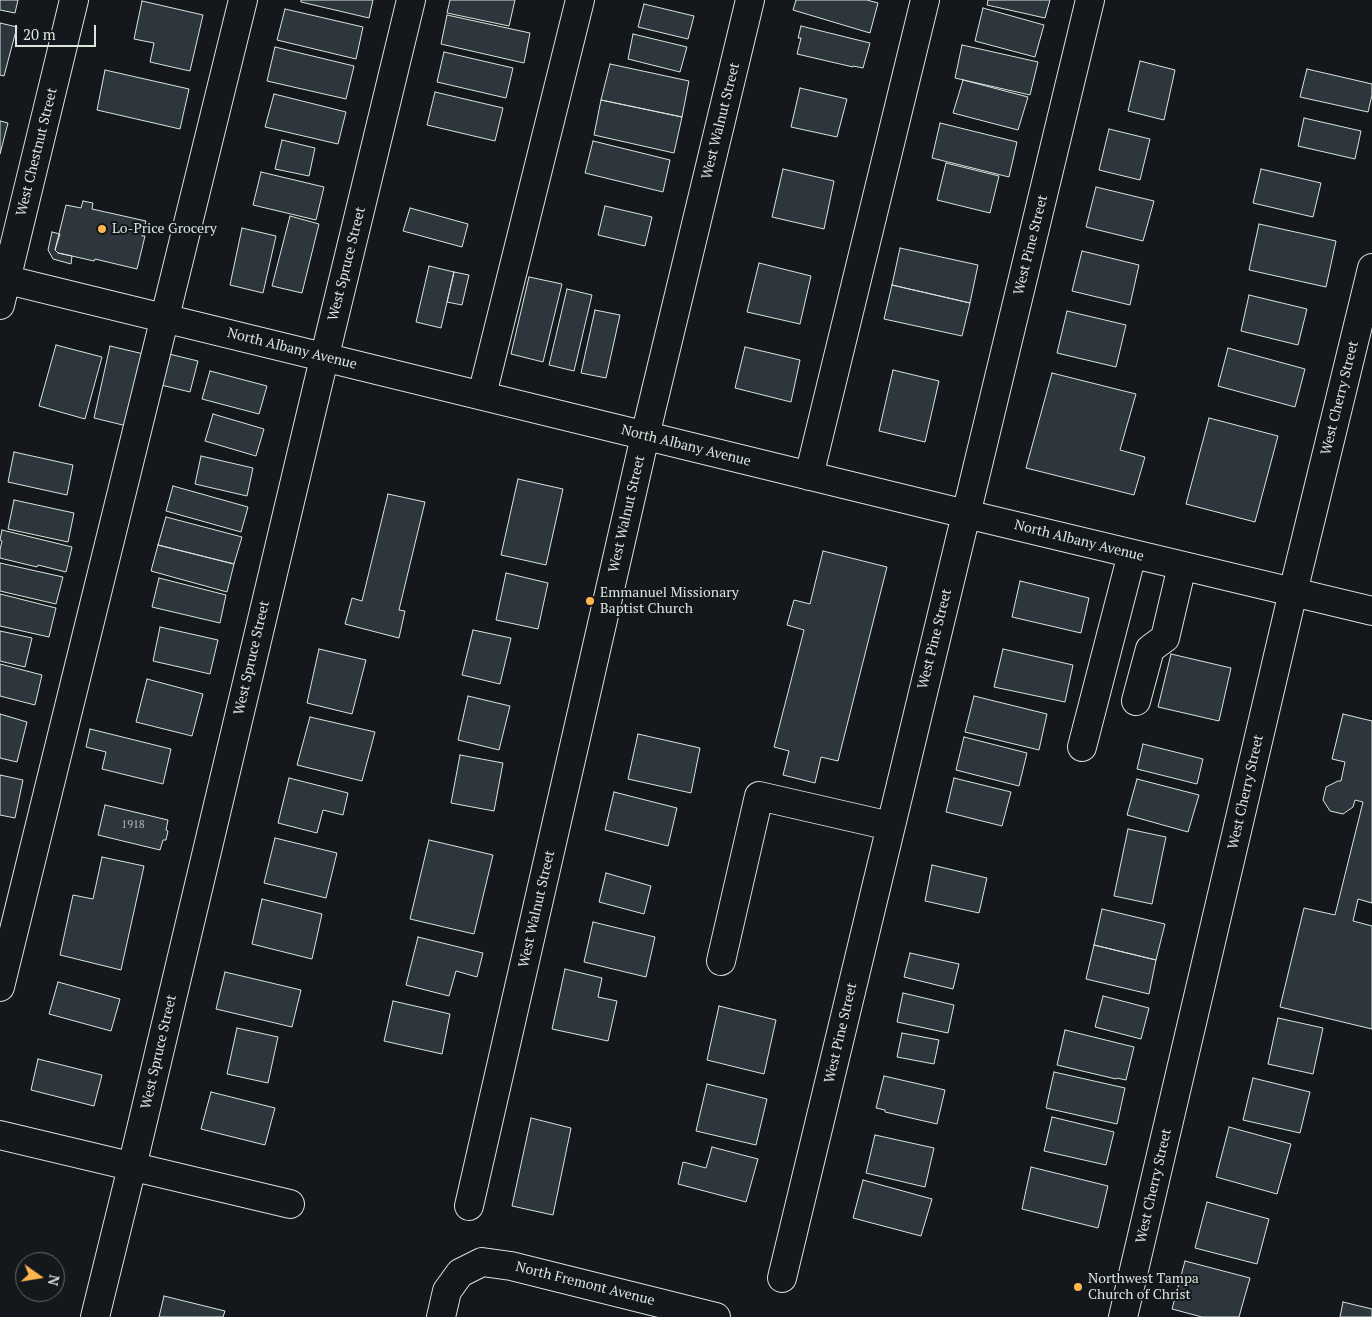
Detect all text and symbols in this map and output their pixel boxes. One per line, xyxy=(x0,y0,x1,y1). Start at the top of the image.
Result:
scale bar xyxy=(18,15,99,47)
text: 20 m xyxy=(23,24,56,44)
street label: West Walnut Street xyxy=(698,61,744,181)
street label: West Chestnut Street xyxy=(13,86,61,218)
street label: West Pine Street xyxy=(1010,193,1052,297)
street label: West Spruce Street xyxy=(325,205,369,323)
place label: Lo-Price Grocery xyxy=(112,221,217,237)
marker: Lo-Price Grocery xyxy=(96,223,108,235)
street label: North Albany Avenue xyxy=(225,325,359,373)
street label: West Cherry Street xyxy=(1318,339,1362,457)
street label: North Albany Avenue xyxy=(619,422,753,470)
street label: West Walnut Street xyxy=(605,454,649,574)
street label: North Albany Avenue xyxy=(1012,517,1146,565)
place label: Emmanuel Missionary Baptist Church xyxy=(600,585,739,618)
street label: West Pine Street xyxy=(914,587,956,691)
marker: Emmanuel Missionary Baptist Church xyxy=(584,595,596,607)
street label: West Spruce Street xyxy=(231,599,273,717)
street label: West Cherry Street xyxy=(1225,733,1267,851)
house number: 1918 xyxy=(121,818,145,832)
street label: West Walnut Street xyxy=(515,849,559,969)
street label: West Pine Street xyxy=(821,981,861,1085)
street label: West Spruce Street xyxy=(138,993,180,1111)
street label: West Cherry Street xyxy=(1133,1127,1175,1245)
north arrow xyxy=(15,1252,65,1302)
street label: North Fremont Avenue xyxy=(514,1259,656,1309)
place label: Northwest Tampa Church of Christ xyxy=(1088,1271,1199,1304)
text: N xyxy=(44,1273,65,1288)
marker: Northwest Tampa Church of Christ xyxy=(1072,1281,1084,1293)

